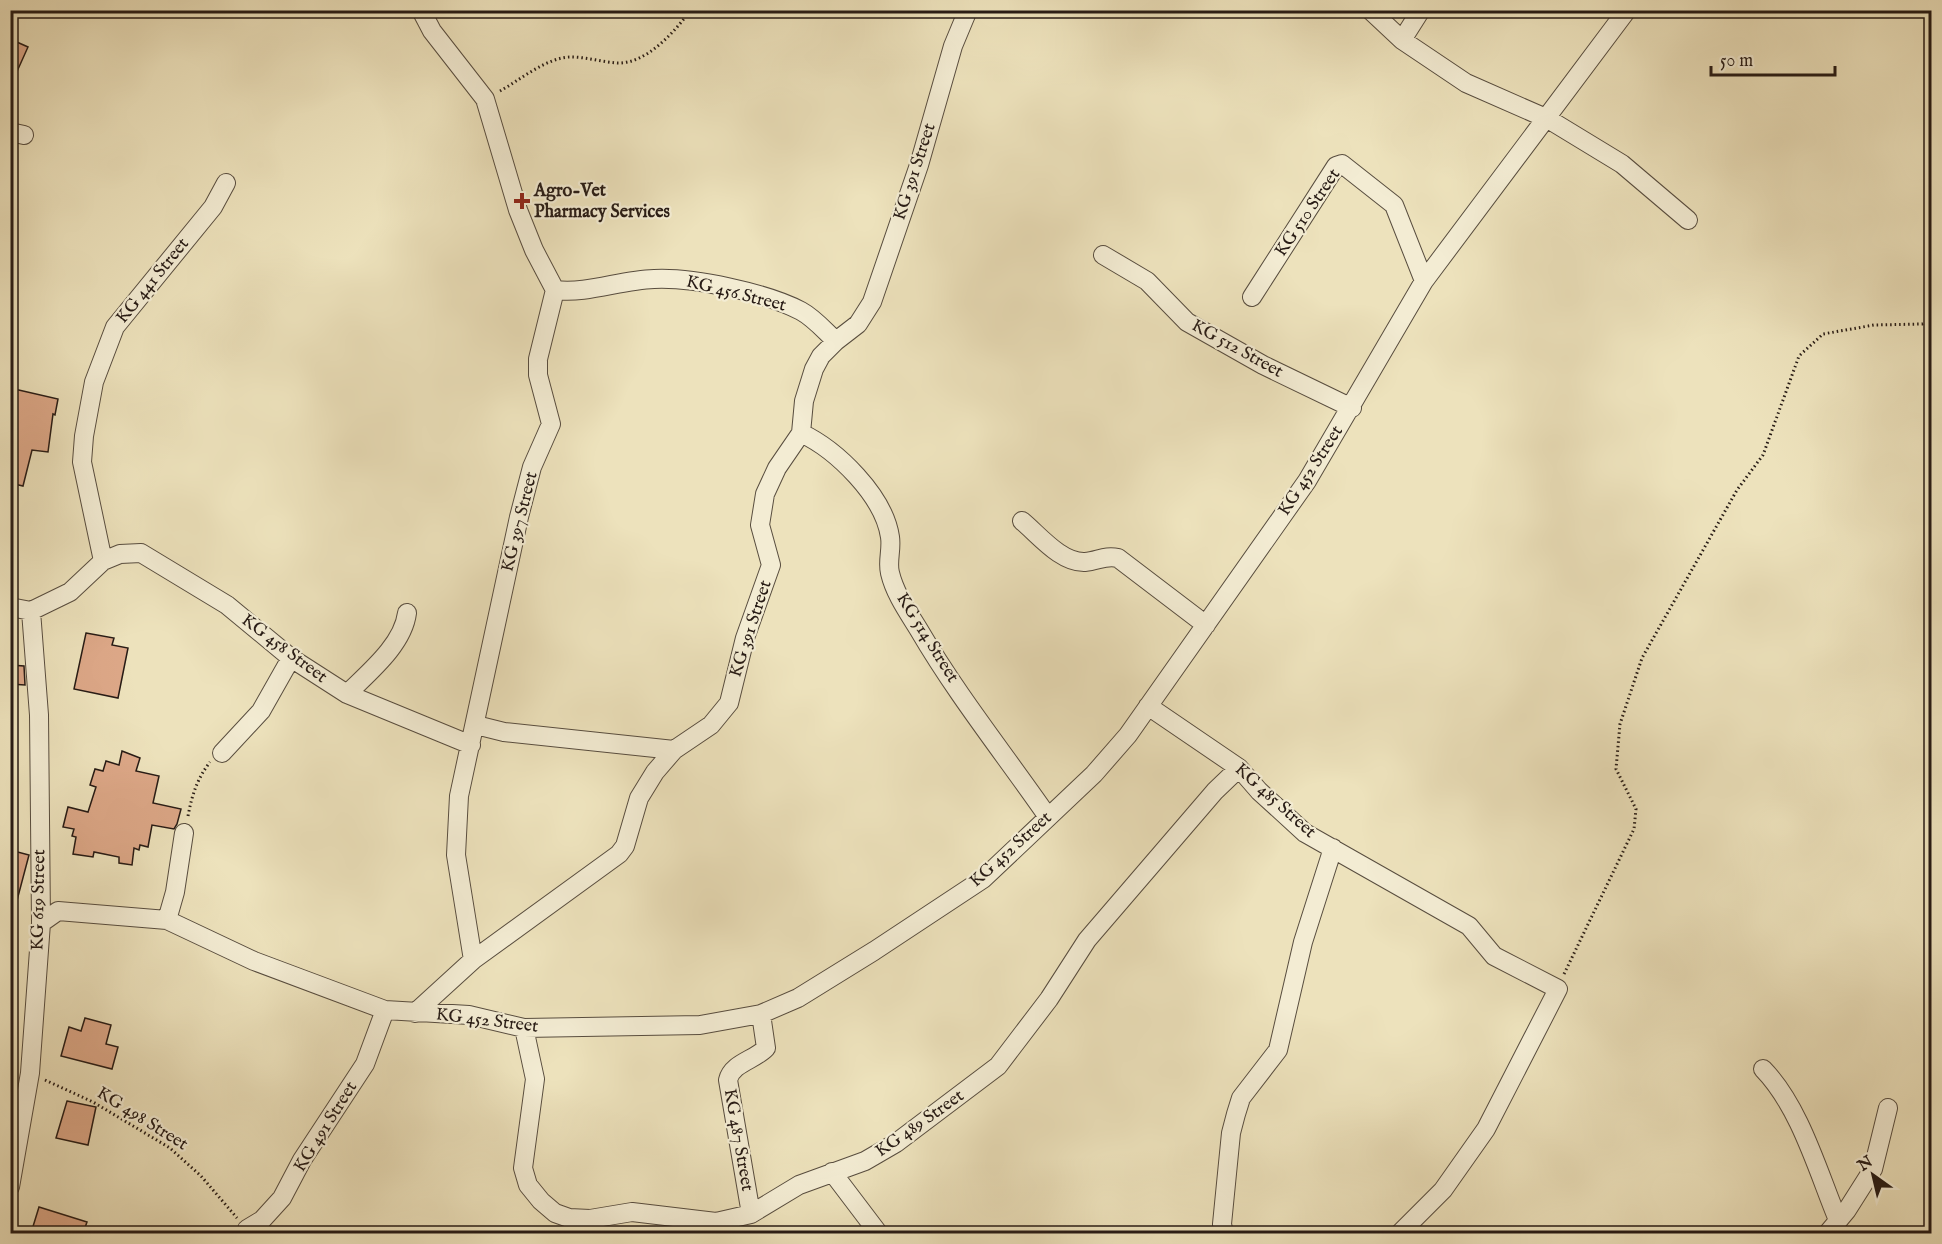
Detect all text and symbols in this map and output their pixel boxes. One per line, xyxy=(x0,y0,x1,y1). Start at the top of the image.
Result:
scale bar xyxy=(1711,39,1836,77)
text: 50 m xyxy=(1720,50,1753,73)
street label: KG 391 Street xyxy=(888,121,942,223)
street label: KG 510 Street xyxy=(1270,164,1346,262)
place label: Agro-Vet Pharmacy Services xyxy=(533,180,670,224)
marker: Agro-Vet Pharmacy Services xyxy=(515,194,529,208)
street label: KG 441 Street xyxy=(111,233,195,329)
street label: KG 456 Street xyxy=(684,270,788,318)
street label: KG 512 Street xyxy=(1187,314,1287,384)
street label: KG 452 Street xyxy=(1273,421,1349,521)
street label: KG 397 Street xyxy=(496,469,544,575)
street label: KG 391 Street xyxy=(724,578,778,680)
street label: KG 514 Street xyxy=(890,589,964,687)
street label: KG 458 Street xyxy=(236,609,332,689)
street label: KG 485 Street xyxy=(1229,758,1321,844)
street label: KG 452 Street xyxy=(965,807,1057,893)
street label: KG 619 Street xyxy=(27,849,51,951)
street label: KG 452 Street xyxy=(434,1003,540,1039)
street label: KG 491 Street xyxy=(289,1077,363,1177)
street label: KG 498 Street xyxy=(92,1082,192,1156)
street label: KG 489 Street xyxy=(871,1085,969,1163)
street label: KG 487 Street xyxy=(718,1087,758,1193)
north arrow xyxy=(1843,1145,1903,1205)
text: N xyxy=(1854,1152,1877,1177)

